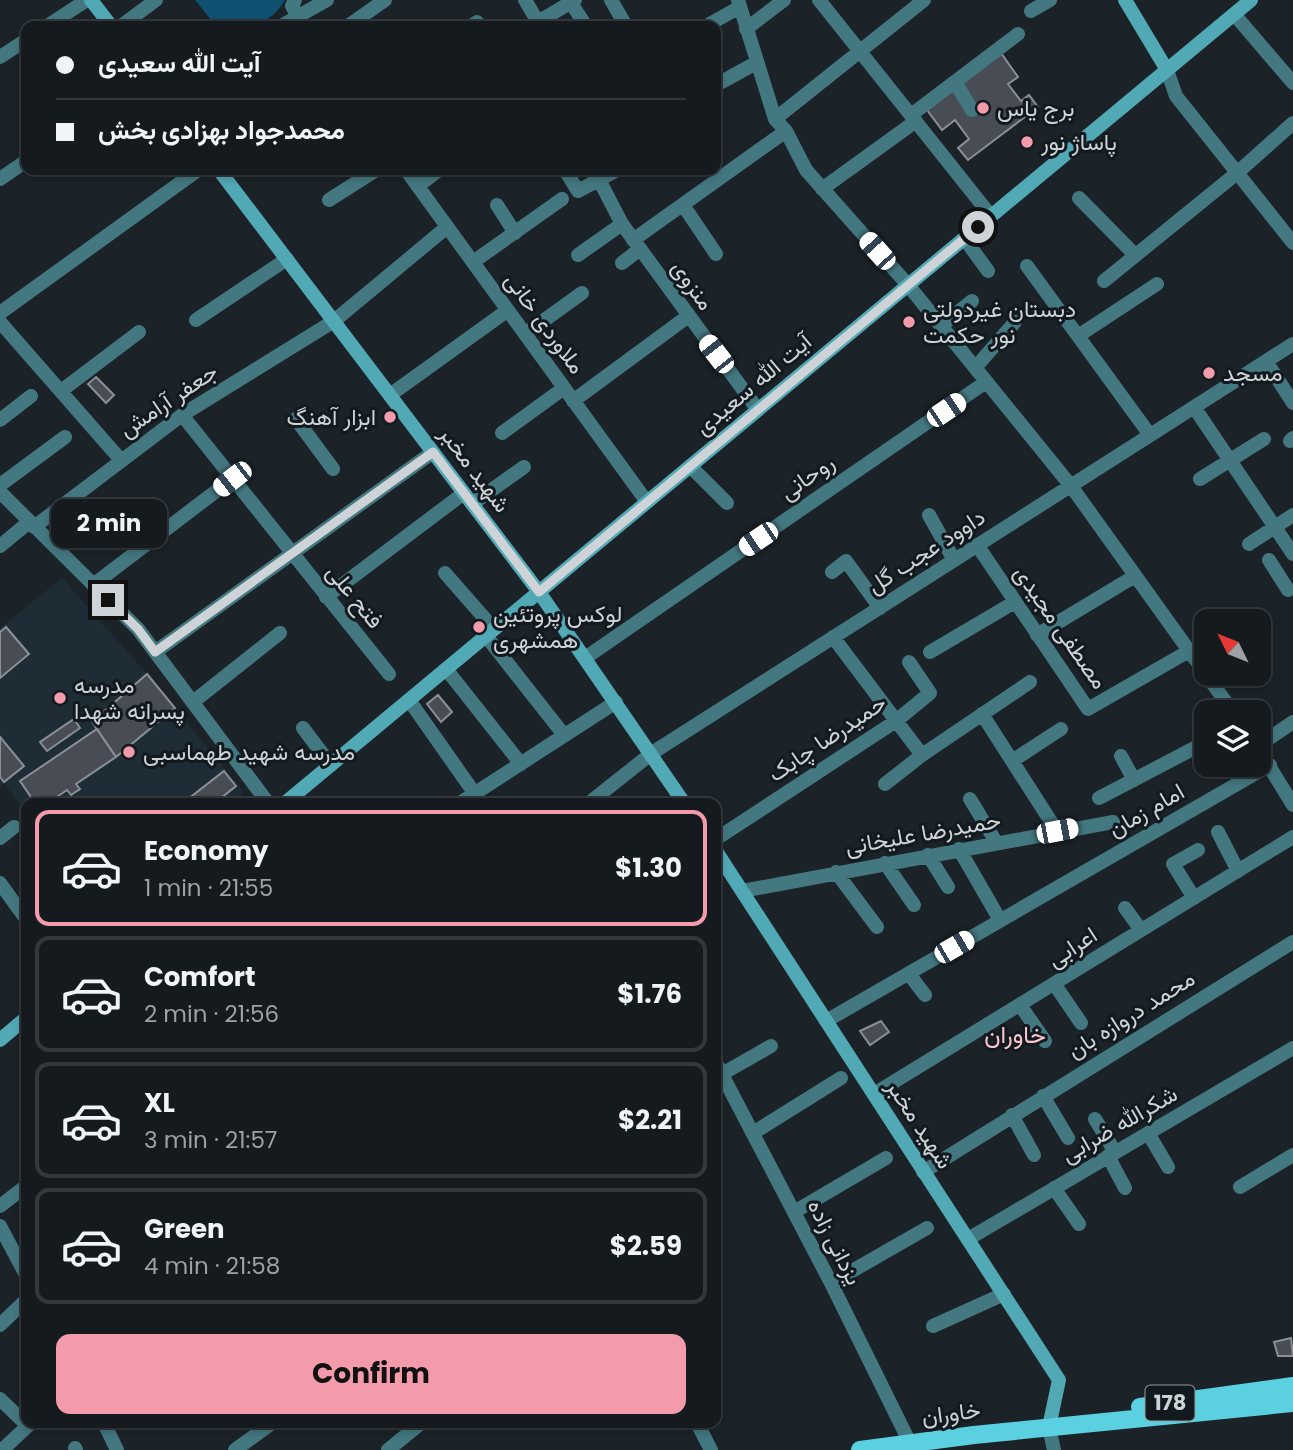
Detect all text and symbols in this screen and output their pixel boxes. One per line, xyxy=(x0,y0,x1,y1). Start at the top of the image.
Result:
text: آیت الله سعیدی xyxy=(98,45,261,81)
place label: برج یاس xyxy=(997,92,1075,124)
marker: برج یاس xyxy=(975,100,991,116)
text: محمدجواد بهزادی بخش xyxy=(98,112,345,148)
place label: پاساژ نور xyxy=(1040,126,1117,158)
marker: پاساژ نور xyxy=(1019,134,1035,150)
route start xyxy=(962,211,994,243)
car xyxy=(856,228,899,274)
street label: منزوی xyxy=(664,253,722,317)
street label: ملاوردی خانی xyxy=(497,266,593,380)
place label: دبستان غیردولتی نور حکمت xyxy=(923,293,1076,351)
marker: دبستان غیردولتی نور حکمت xyxy=(901,314,917,330)
street label: آیت الله سعیدی xyxy=(688,325,819,442)
car xyxy=(695,331,738,377)
street label: جعفر آرامش xyxy=(112,355,224,445)
place label: مسجد xyxy=(1223,357,1283,389)
marker: مسجد xyxy=(1201,365,1217,381)
car xyxy=(923,390,970,430)
place label: ابزار آهنگ xyxy=(286,401,376,433)
marker: ابزار آهنگ xyxy=(382,409,398,425)
street label: شهید مخبر xyxy=(431,418,518,519)
street label: روحانی xyxy=(773,446,841,508)
car xyxy=(209,458,256,500)
callout: 2 min xyxy=(50,498,166,548)
street label: داوود عجب گل xyxy=(861,501,991,601)
text: 2 min xyxy=(77,507,141,539)
car xyxy=(735,519,782,559)
street label: فتح علی xyxy=(319,557,391,635)
street label: مصطفی مجیدی xyxy=(1006,559,1116,695)
route end xyxy=(92,584,124,616)
place label: لوکس پروتئین همشهری xyxy=(493,598,622,656)
north arrow xyxy=(1194,609,1270,686)
map controls xyxy=(1194,609,1271,777)
marker: لوکس پروتئین همشهری xyxy=(471,619,487,635)
place label: مدرسه پسرانه شهدا xyxy=(74,669,185,727)
street label: حمیدرضا چابک xyxy=(761,687,893,789)
marker: مدرسه پسرانه شهدا xyxy=(52,690,68,706)
button: layers xyxy=(1194,700,1271,777)
place label: مدرسه شهید طهماسبی xyxy=(143,736,355,768)
marker: مدرسه شهید طهماسبی xyxy=(121,744,137,760)
street label: امام زمان xyxy=(1102,775,1190,845)
street label: حمیدرضا علیخانی xyxy=(843,804,1003,862)
car xyxy=(1035,817,1080,845)
text: Economy xyxy=(144,833,268,869)
icon: car xyxy=(60,837,123,900)
text: $1.30 xyxy=(615,850,682,886)
text: 1 min · 21:55 xyxy=(144,872,273,904)
street label: اعرابی xyxy=(1041,919,1103,975)
car xyxy=(931,927,978,967)
text: Comfort xyxy=(144,959,256,995)
street label: محمد دروازه بان xyxy=(1061,962,1201,1066)
icon: car xyxy=(60,963,123,1026)
text: $1.76 xyxy=(617,976,682,1012)
text: 2 min · 21:56 xyxy=(144,998,279,1030)
district label: خاوران xyxy=(984,1018,1046,1051)
street label: شهید مخبر xyxy=(879,1072,961,1175)
street label: شکرالله ضرابی xyxy=(1055,1078,1183,1170)
text: XL xyxy=(144,1085,175,1121)
icon: car xyxy=(60,1089,123,1152)
text: $2.21 xyxy=(618,1102,682,1138)
text: 3 min · 21:57 xyxy=(144,1124,277,1156)
street label: یزدانی زاده xyxy=(800,1194,870,1290)
text: Green xyxy=(144,1211,225,1247)
icon: car xyxy=(60,1215,123,1278)
text: $2.59 xyxy=(610,1228,682,1264)
text: 4 min · 21:58 xyxy=(144,1250,280,1282)
button: Confirm xyxy=(56,1334,686,1414)
road number: 178 xyxy=(1146,1386,1194,1420)
street label: خاوران xyxy=(920,1394,982,1432)

